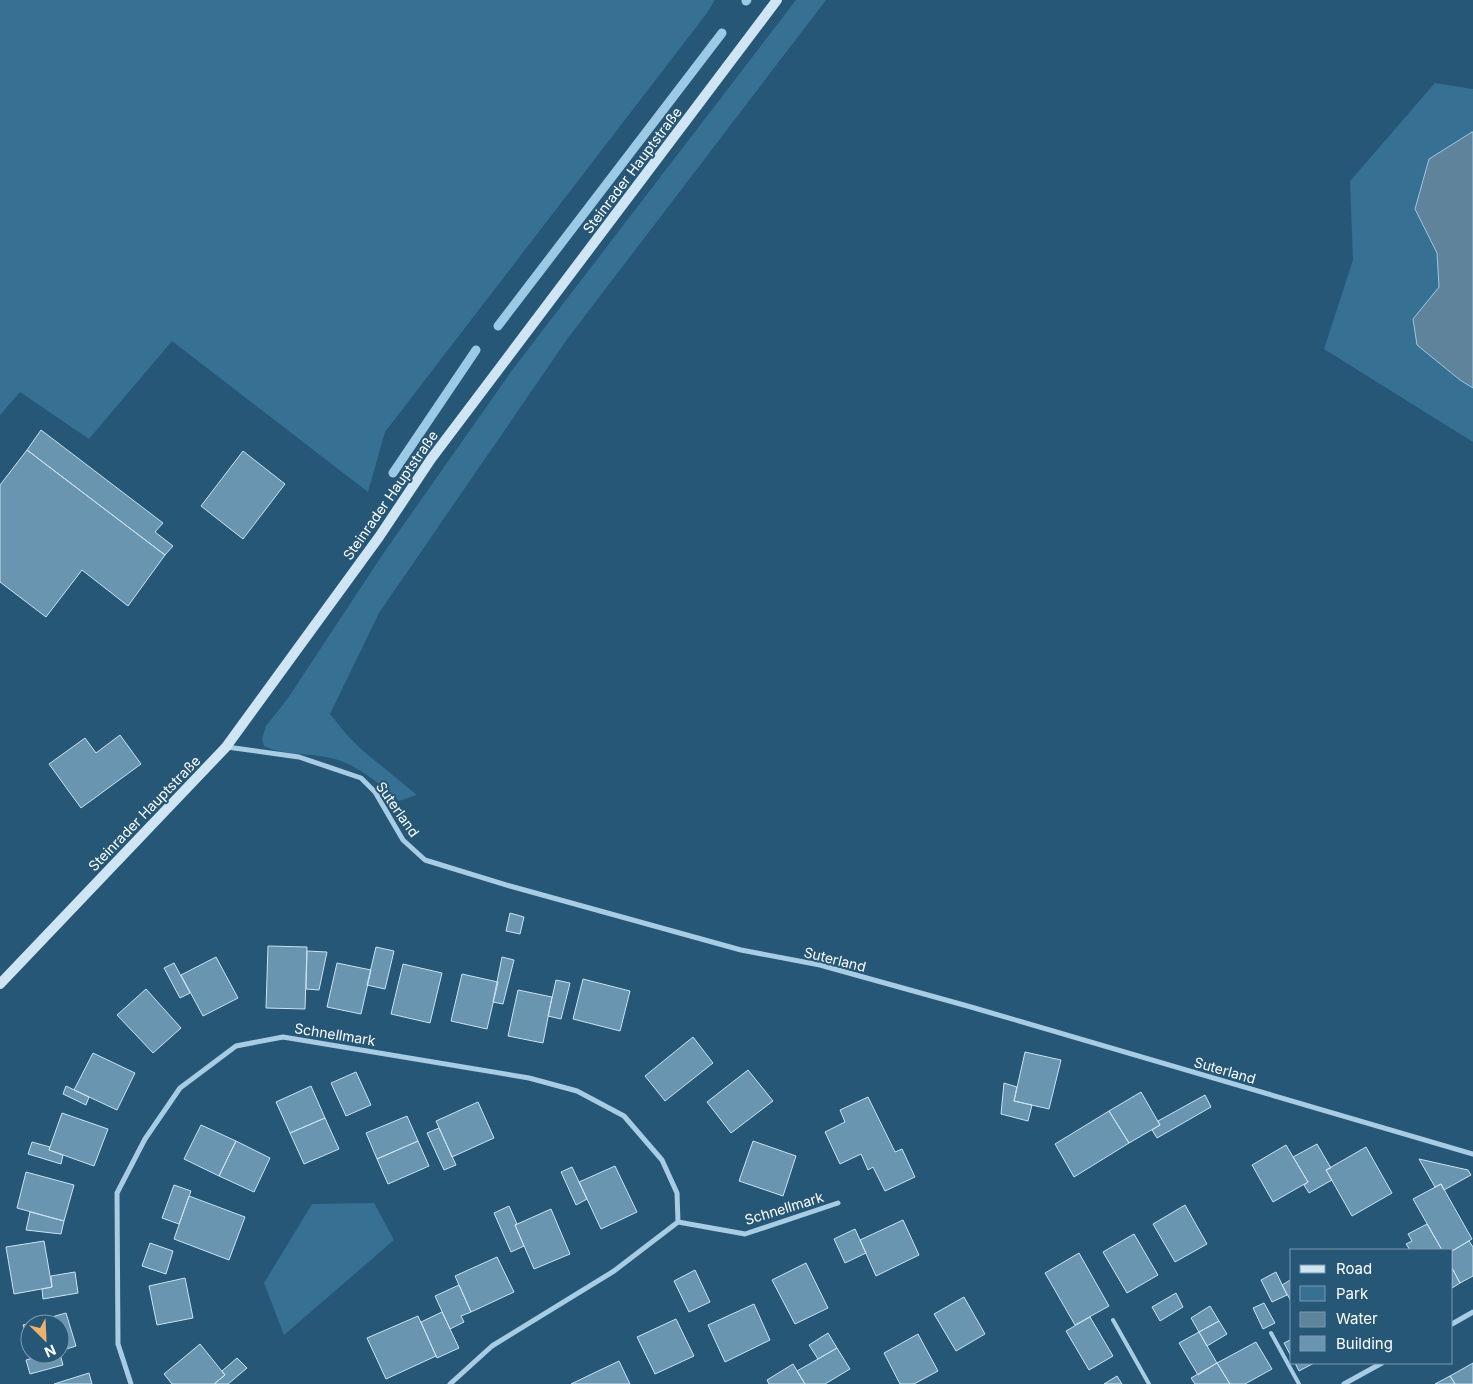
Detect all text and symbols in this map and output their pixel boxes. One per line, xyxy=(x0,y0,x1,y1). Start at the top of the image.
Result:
street label: Steinrader Hauptstraße xyxy=(579,103,685,237)
street label: Steinrader Hauptstraße xyxy=(339,427,441,563)
street label: Steinrader Hauptstraße xyxy=(84,752,204,874)
street label: Suterland xyxy=(373,778,423,840)
street label: Suterland xyxy=(802,943,868,975)
street label: Schnellmark xyxy=(293,1019,377,1049)
street label: Suterland xyxy=(1192,1053,1258,1087)
street label: Schnellmark xyxy=(742,1188,826,1228)
legend xyxy=(1290,1249,1453,1364)
text: Road xyxy=(1336,1259,1372,1278)
text: Park xyxy=(1336,1284,1369,1303)
text: Water xyxy=(1336,1309,1378,1328)
north arrow xyxy=(20,1314,70,1364)
text: Building xyxy=(1336,1334,1393,1353)
text: N xyxy=(42,1341,59,1361)

